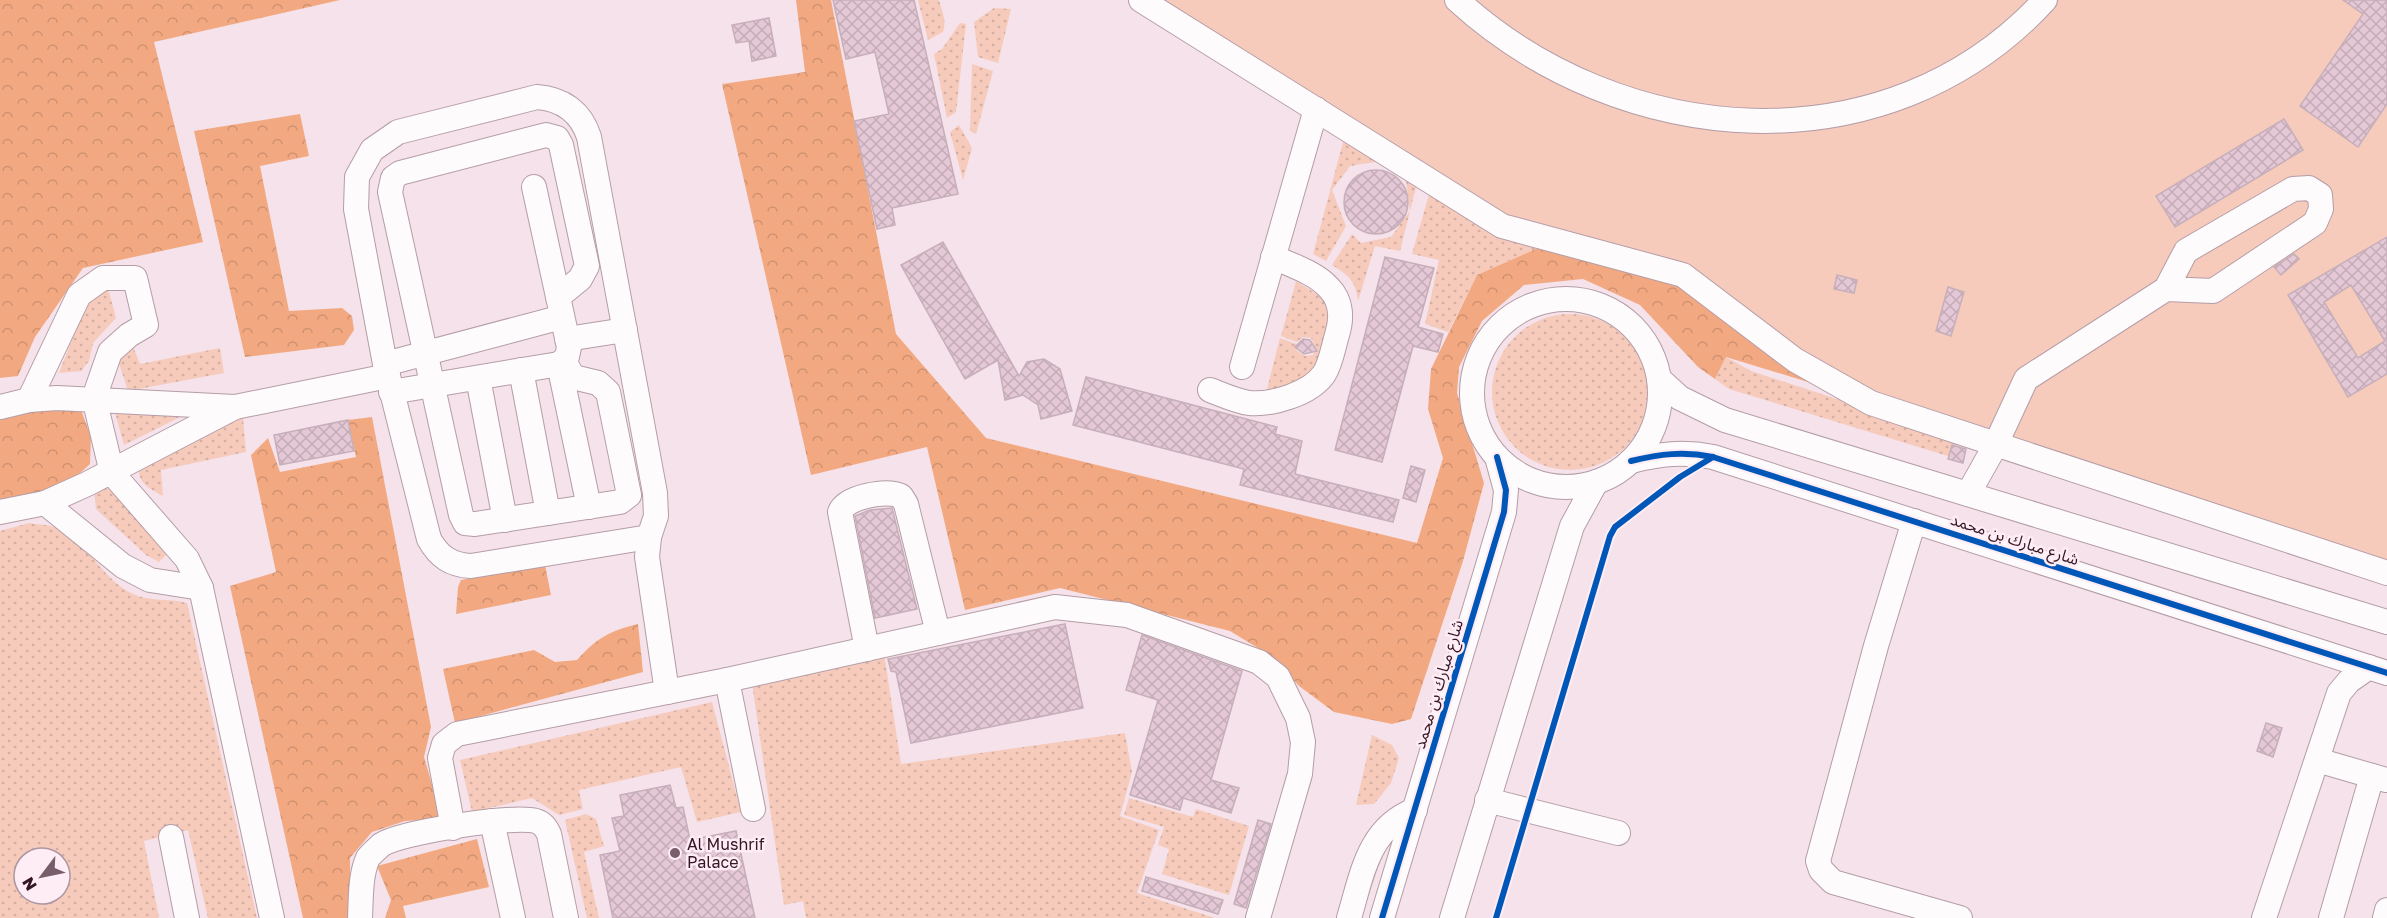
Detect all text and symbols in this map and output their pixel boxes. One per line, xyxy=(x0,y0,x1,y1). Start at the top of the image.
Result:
street label: شارع مبارك بن محمد xyxy=(1947,509,2082,572)
street label: شارع مبارك بن محمد xyxy=(1409,617,1470,752)
place label: Al Mushrif Palace xyxy=(687,834,765,872)
north arrow xyxy=(12,846,72,906)
marker: Al Mushrif Palace xyxy=(668,846,682,860)
text: N xyxy=(18,873,41,894)

